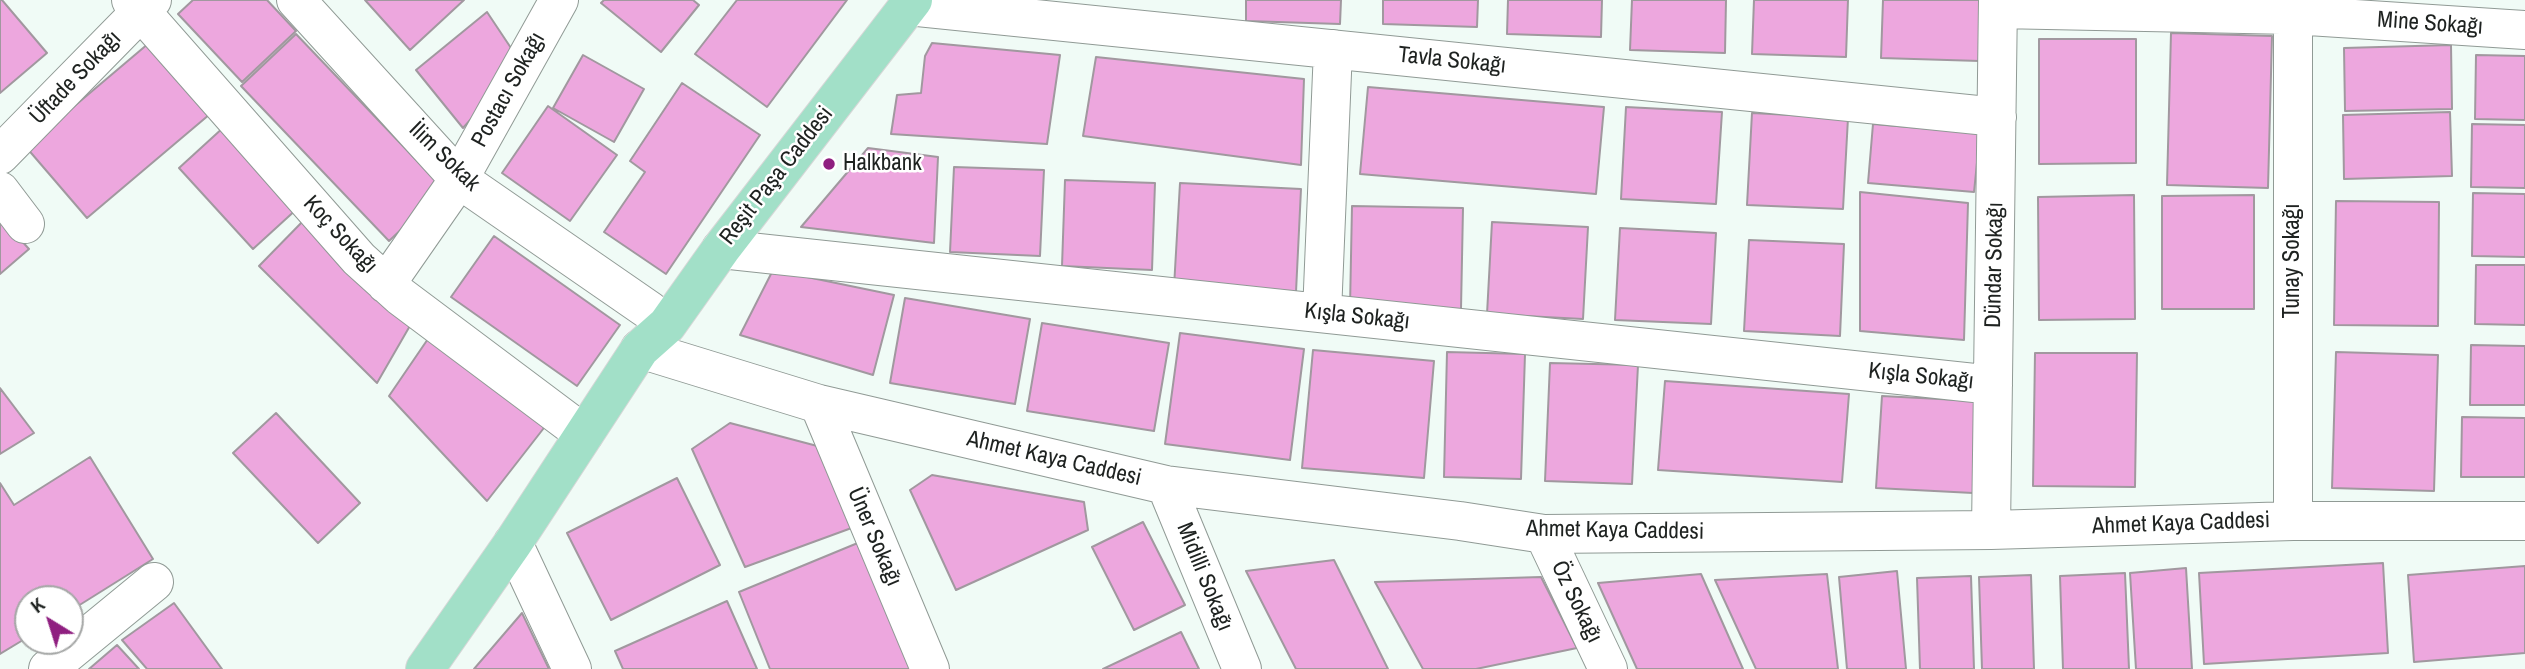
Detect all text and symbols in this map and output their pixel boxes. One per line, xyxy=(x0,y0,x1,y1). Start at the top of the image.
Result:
street label: Mine Sokağı xyxy=(2376,7,2484,41)
street label: Üftade Sokağı xyxy=(25,25,127,131)
street label: Postacı Sokağı xyxy=(466,28,552,152)
street label: Tavla Sokağı xyxy=(1397,42,1507,80)
street label: Reşit Paşa Caddesi xyxy=(714,101,840,251)
street label: İlim Sokak xyxy=(403,116,485,198)
place label: Halkbank xyxy=(843,150,922,178)
marker: Halkbank xyxy=(821,156,837,172)
street label: Koç Sokağı xyxy=(297,190,383,280)
street label: Dündar Sokağı xyxy=(1980,202,2010,328)
street label: Tunay Sokağı xyxy=(2279,204,2307,318)
street label: Kışla Sokağı xyxy=(1303,298,1411,336)
street label: Kışla Sokağı xyxy=(1867,358,1975,396)
street label: Ahmet Kaya Caddesi xyxy=(964,426,1144,492)
street label: Üner Sokağı xyxy=(841,483,907,591)
street label: Ahmet Kaya Caddesi xyxy=(2091,507,2271,541)
street label: Ahmet Kaya Caddesi xyxy=(1526,516,1704,546)
street label: Midilli Sokağı xyxy=(1170,519,1238,635)
street label: Öz Sokağı xyxy=(1544,556,1608,648)
north arrow xyxy=(14,585,84,655)
text: K xyxy=(25,591,50,619)

